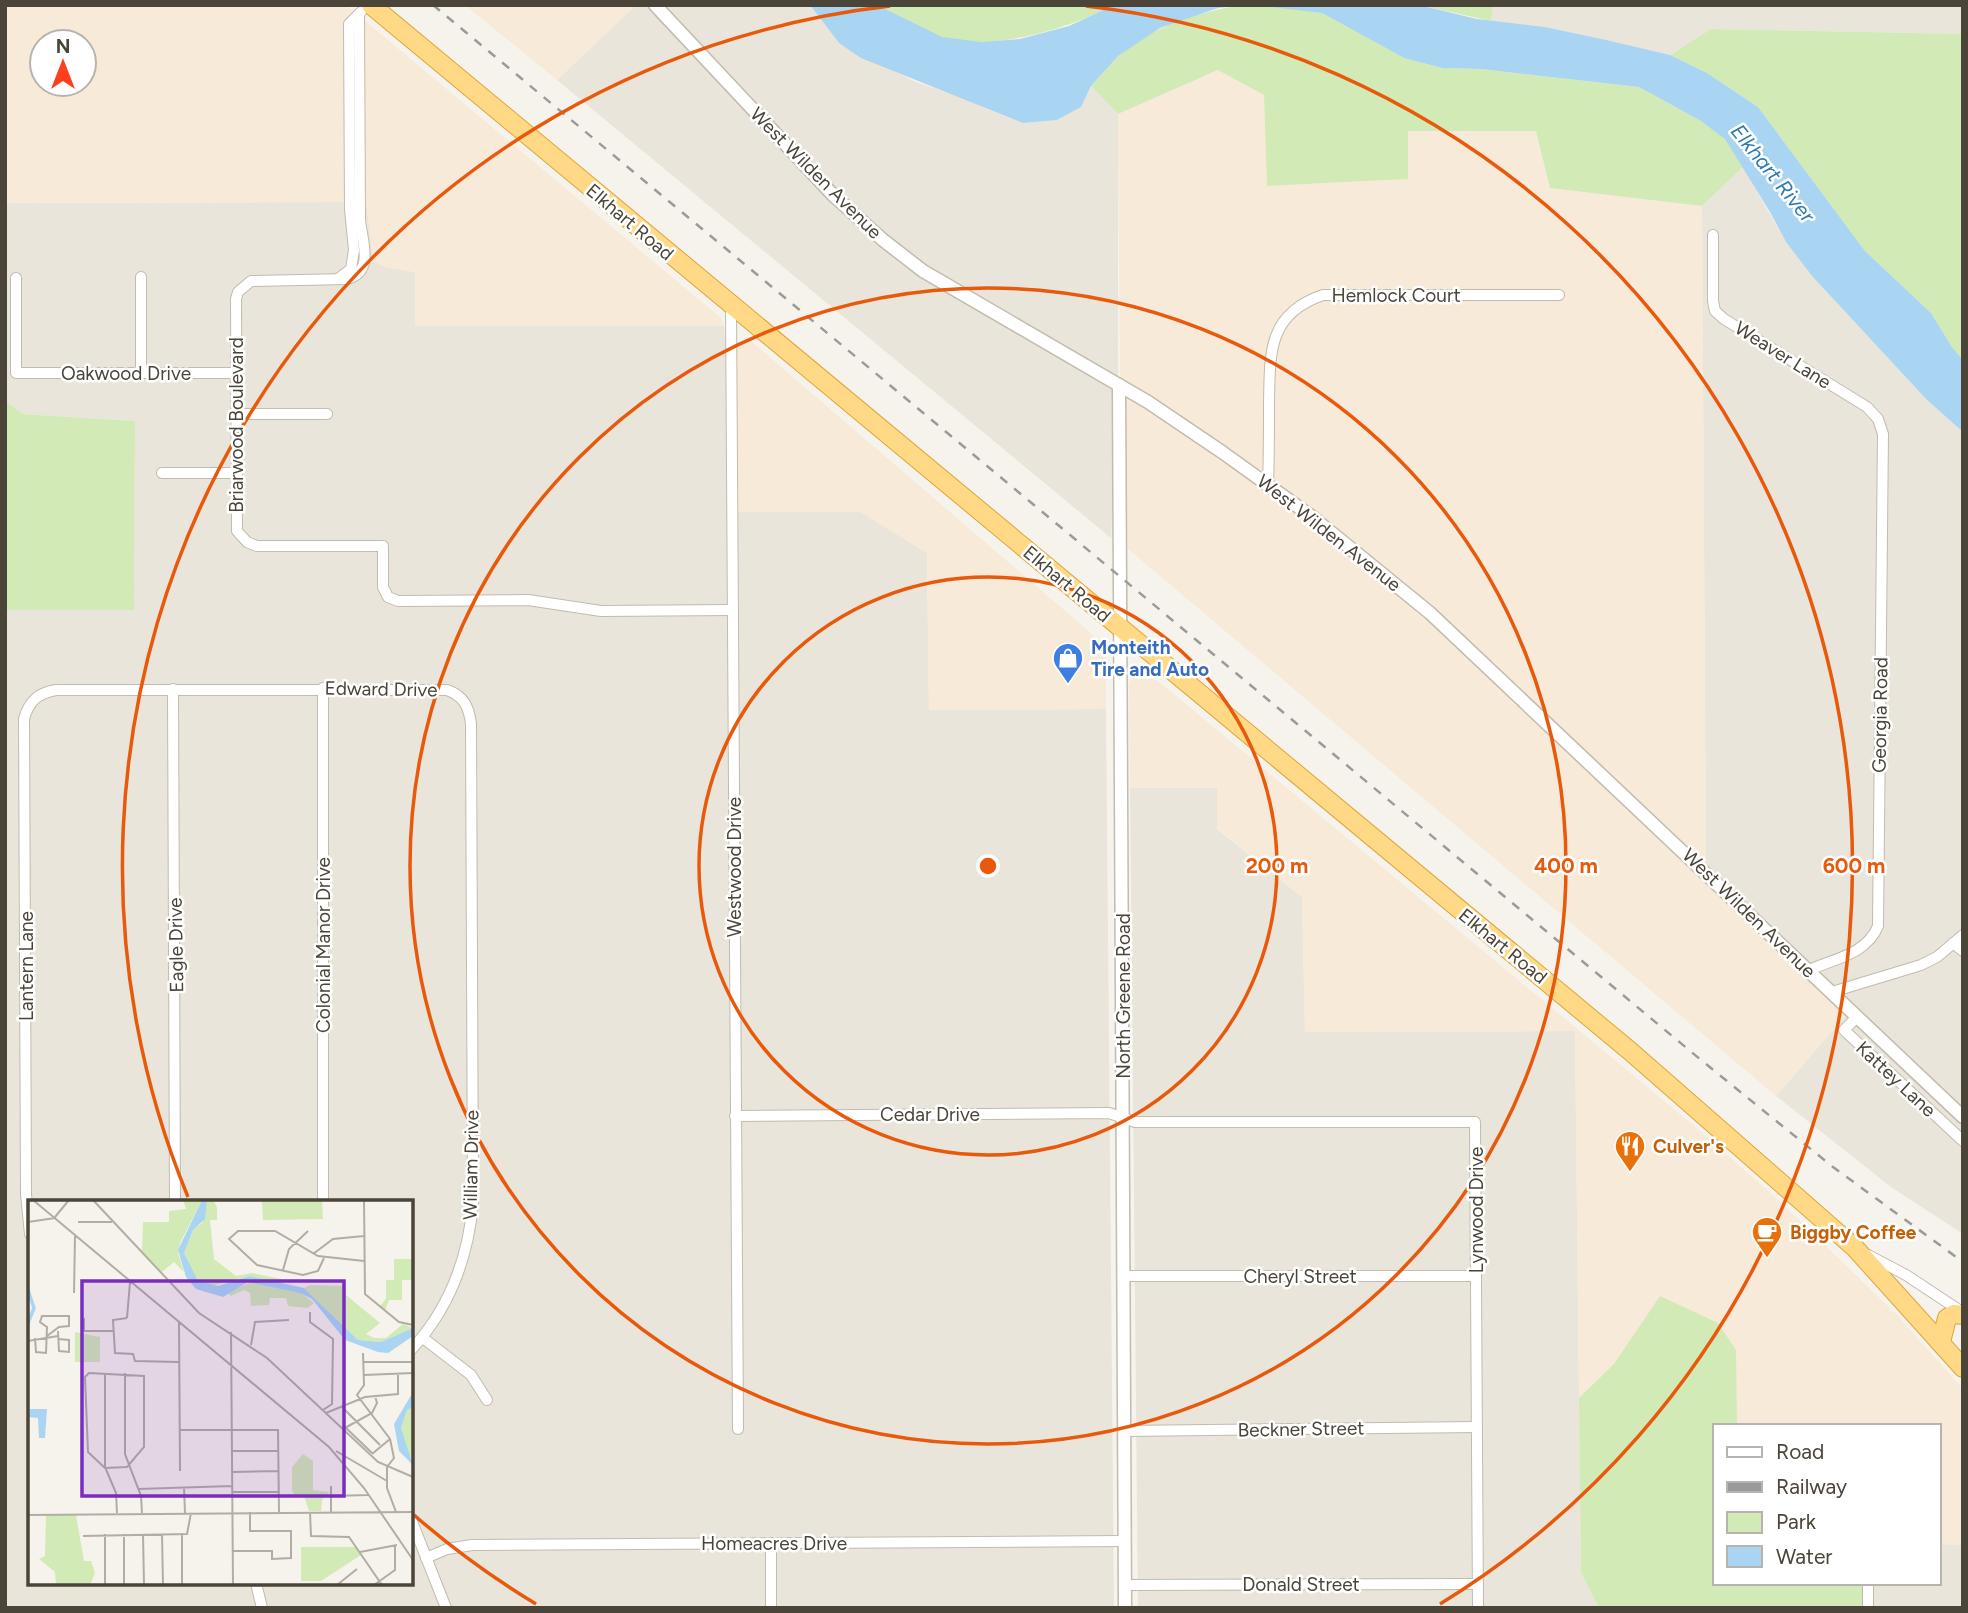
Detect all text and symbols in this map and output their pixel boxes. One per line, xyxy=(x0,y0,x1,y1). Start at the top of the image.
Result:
north arrow xyxy=(28,28,98,98)
text: N xyxy=(56,35,70,58)
street label: West Wilden Avenue xyxy=(745,102,887,244)
water label: Elkhart River xyxy=(1726,119,1821,228)
street label: Elkhart Road xyxy=(582,179,678,265)
street label: Hemlock Court xyxy=(1331,284,1461,307)
street label: Weaver Lane xyxy=(1731,316,1835,394)
street label: Briarwood Boulevard xyxy=(225,337,248,513)
street label: Oakwood Drive xyxy=(61,362,191,385)
street label: West Wilden Avenue xyxy=(1252,470,1406,596)
street label: Elkhart Road xyxy=(1019,541,1115,627)
place label: Monteith Tire and Auto xyxy=(1091,636,1209,681)
shop icon: Monteith Tire and Auto xyxy=(1051,641,1085,685)
street label: Georgia Road xyxy=(1867,657,1893,773)
street label: Edward Drive xyxy=(324,677,438,701)
street label: Westwood Drive xyxy=(723,797,746,937)
street label: West Wilden Avenue xyxy=(1678,843,1820,983)
text: 200 m xyxy=(1246,853,1308,878)
text: 400 m xyxy=(1534,853,1598,878)
text: 600 m xyxy=(1823,853,1885,878)
centre of rings xyxy=(976,854,1000,878)
street label: Colonial Manor Drive xyxy=(312,857,335,1033)
street label: Eagle Drive xyxy=(164,897,188,993)
street label: Elkhart Road xyxy=(1454,903,1552,989)
street label: Lantern Lane xyxy=(15,911,38,1021)
street label: North Greene Road xyxy=(1112,913,1135,1079)
street label: Kattey Lane xyxy=(1851,1036,1941,1122)
street label: Cedar Drive xyxy=(880,1103,980,1126)
street label: William Drive xyxy=(459,1110,483,1220)
restaurant icon: Culver's xyxy=(1613,1129,1647,1173)
place label: Culver's xyxy=(1653,1135,1724,1158)
street label: Lynwood Drive xyxy=(1465,1147,1488,1273)
inset map xyxy=(28,1200,413,1585)
cafe icon: Biggby Coffee xyxy=(1750,1215,1784,1259)
place label: Biggby Coffee xyxy=(1790,1221,1917,1244)
street label: Cheryl Street xyxy=(1243,1265,1357,1288)
street label: Beckner Street xyxy=(1237,1416,1365,1442)
legend xyxy=(1713,1424,1940,1585)
text: Road xyxy=(1776,1439,1824,1464)
text: Railway xyxy=(1776,1474,1847,1499)
text: Park xyxy=(1776,1509,1817,1534)
street label: Homeacres Drive xyxy=(701,1532,847,1555)
text: Water xyxy=(1776,1544,1832,1569)
street label: Donald Street xyxy=(1242,1573,1360,1596)

